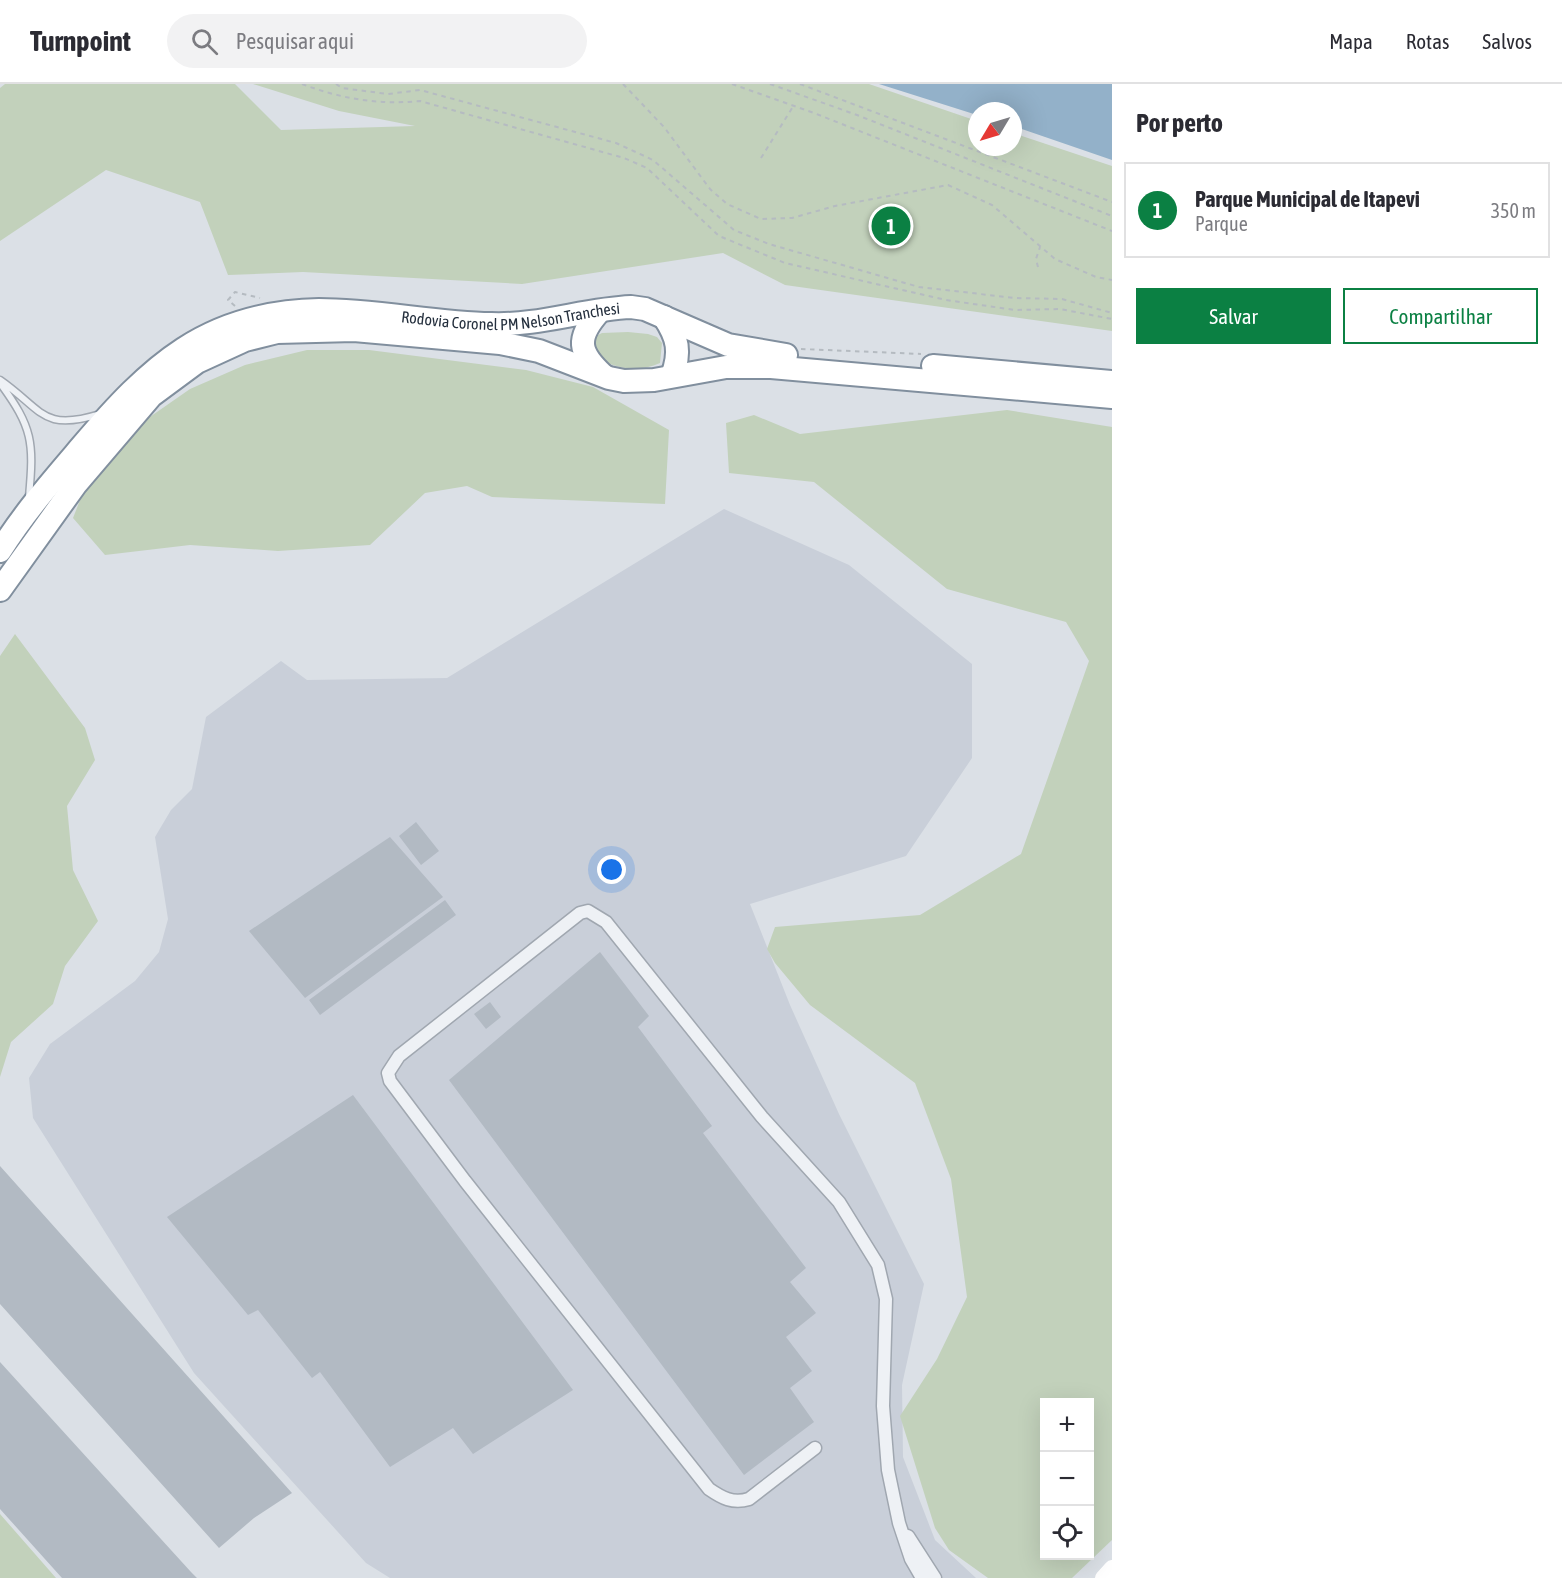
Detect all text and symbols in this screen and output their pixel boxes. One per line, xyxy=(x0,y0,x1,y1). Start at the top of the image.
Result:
search box xyxy=(167,14,587,68)
text: Turnpoint xyxy=(30,25,131,57)
icon: search xyxy=(188,25,221,58)
text: Pesquisar aqui xyxy=(236,28,354,54)
text: Mapa xyxy=(1329,29,1373,53)
text: Rotas xyxy=(1406,29,1449,53)
text: Salvos xyxy=(1482,29,1532,53)
north arrow xyxy=(968,102,1022,156)
text: Por perto xyxy=(1136,108,1223,138)
text: Parque Municipal de Itapevi xyxy=(1195,186,1420,212)
text: 1 xyxy=(1153,199,1162,222)
text: 350 m xyxy=(1491,199,1536,222)
pin: 1 xyxy=(872,204,910,248)
text: Parque xyxy=(1195,212,1248,235)
button: Salvar xyxy=(1136,288,1331,344)
button: Compartilhar xyxy=(1343,288,1538,344)
street label: Rodovia Coronel PM Nelson Tranchesi xyxy=(401,299,621,333)
your location xyxy=(597,855,626,884)
map controls xyxy=(1040,1398,1094,1560)
button: + xyxy=(1040,1398,1094,1452)
button: − xyxy=(1040,1452,1094,1506)
button: locate xyxy=(1040,1506,1094,1560)

